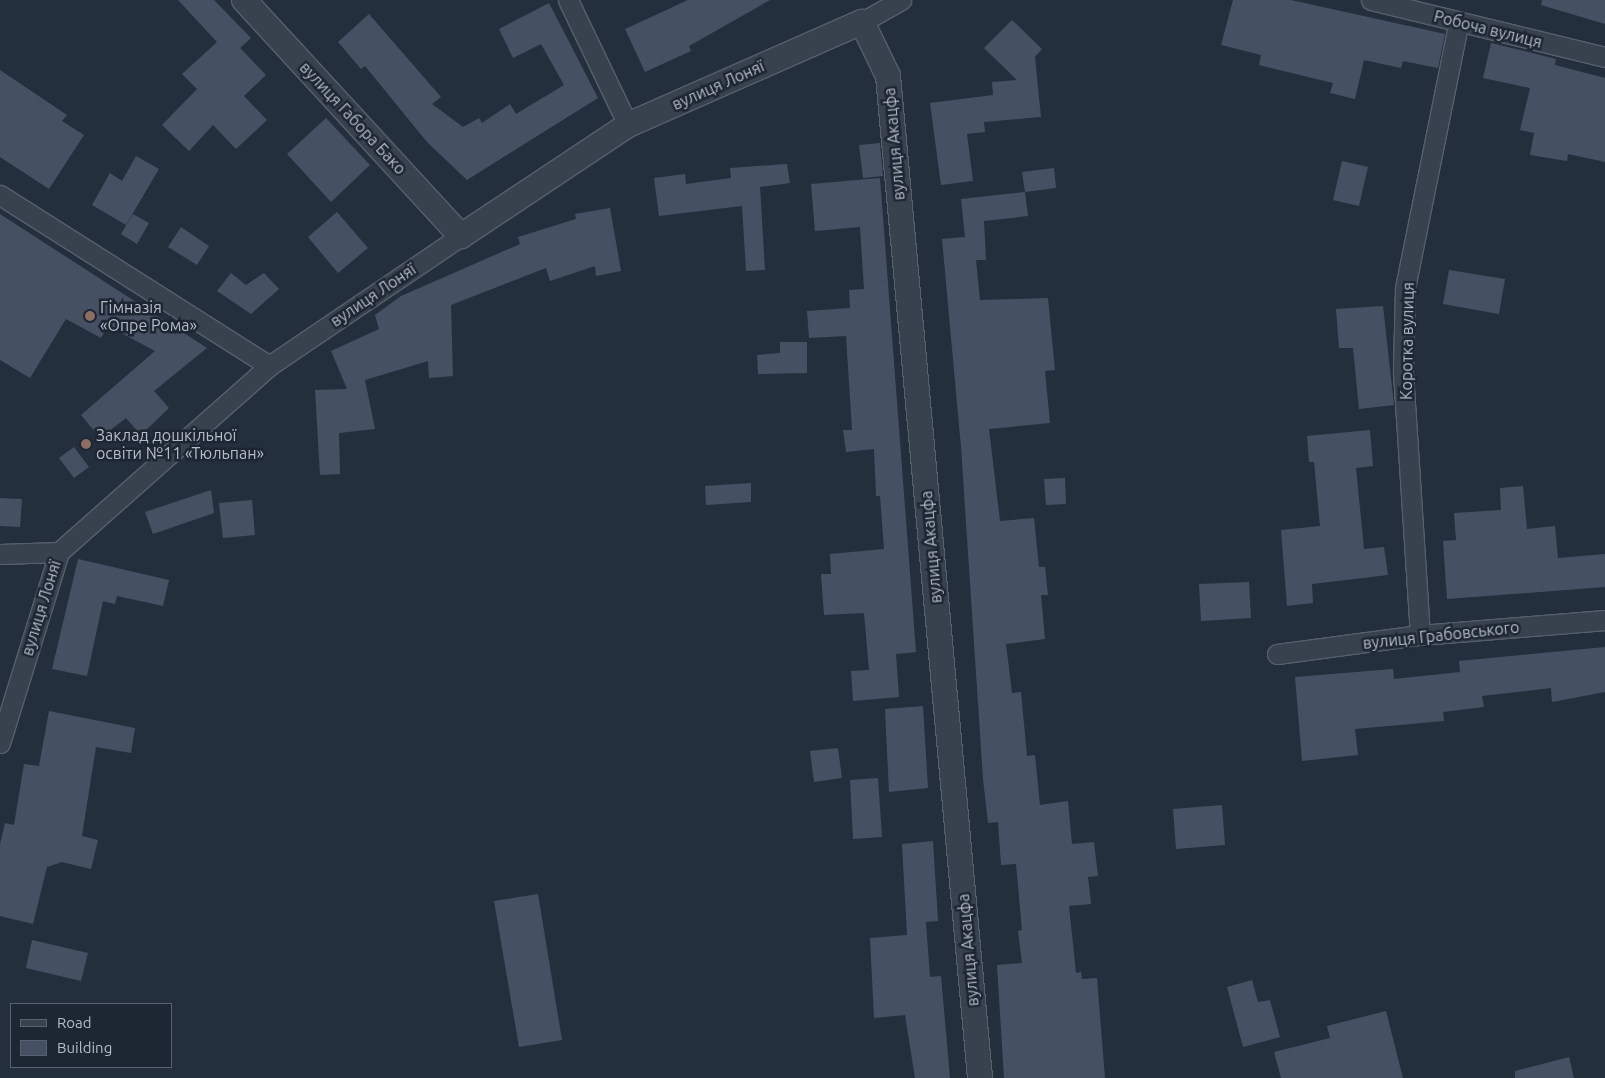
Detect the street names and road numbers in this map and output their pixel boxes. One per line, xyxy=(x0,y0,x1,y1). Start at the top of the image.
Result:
street label: Робоча вулиця xyxy=(1432,6,1544,52)
street label: вулиця Лоняї xyxy=(669,56,767,114)
street label: вулиця Габора Бако xyxy=(296,58,410,178)
street label: вулиця Акацфа xyxy=(880,87,908,201)
street label: вулиця Лоняї xyxy=(327,259,419,331)
street label: Коротка вулиця xyxy=(1396,282,1418,400)
street label: вулиця Акацфа xyxy=(917,490,945,604)
street label: вулиця Лоняї xyxy=(17,558,65,658)
street label: вулиця Грабовського xyxy=(1362,617,1520,653)
street label: вулиця Акацфа xyxy=(954,893,982,1007)

